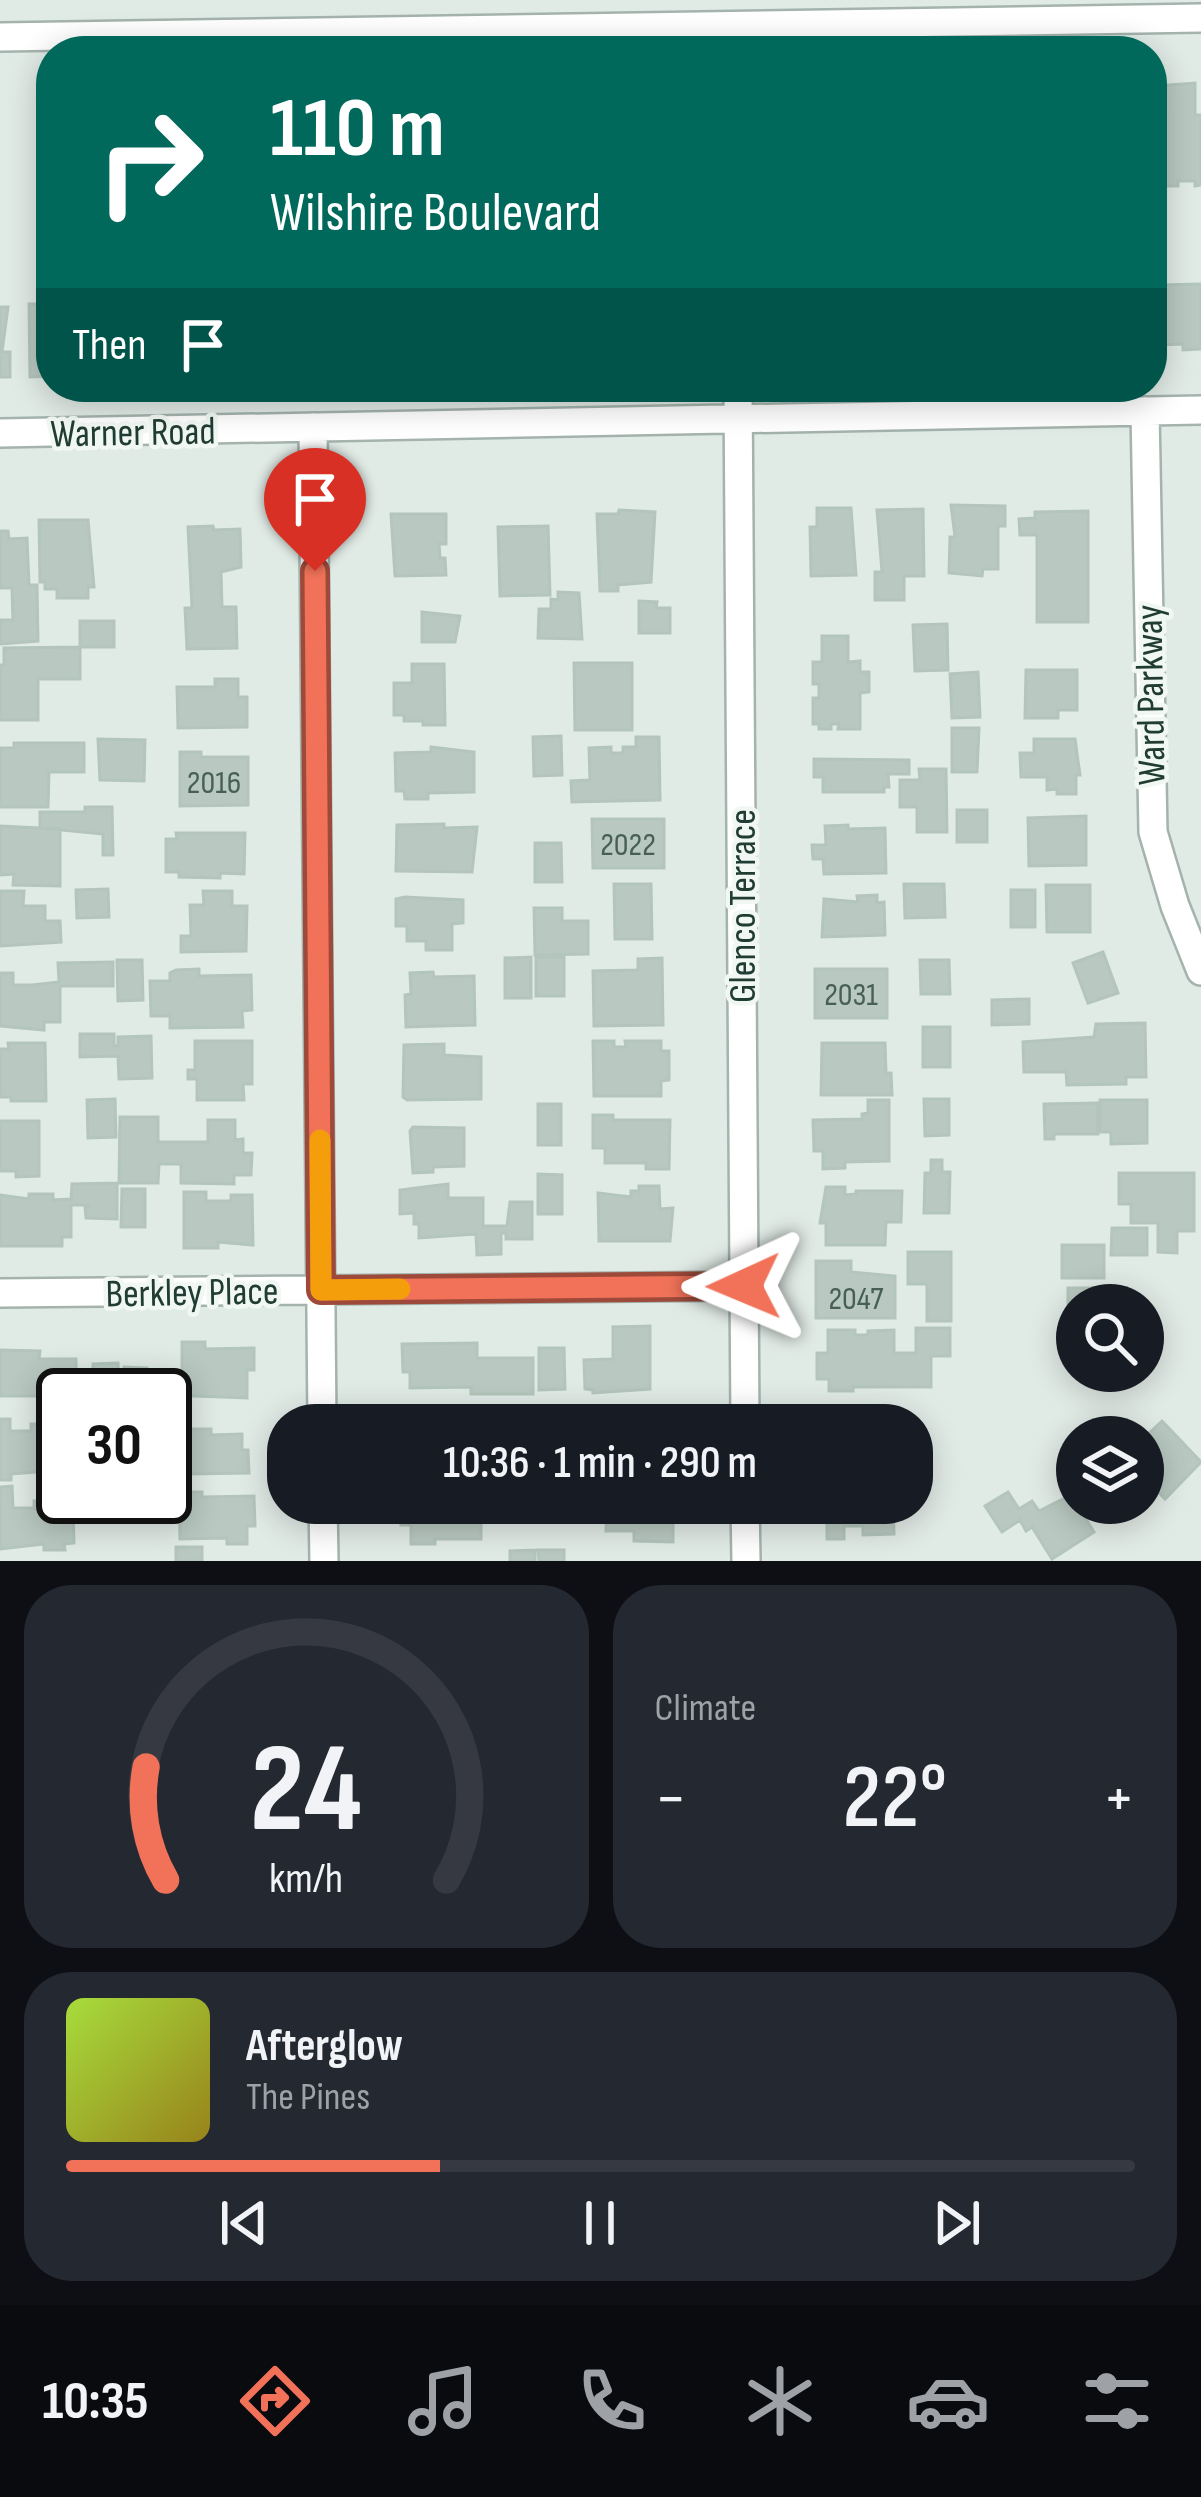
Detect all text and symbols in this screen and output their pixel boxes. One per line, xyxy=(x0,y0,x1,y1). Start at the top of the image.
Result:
text: 110 m xyxy=(270,79,445,180)
icon: right xyxy=(72,84,228,240)
text: Wilshire Boulevard xyxy=(270,181,601,246)
icon: arrive xyxy=(170,312,236,378)
text: Then xyxy=(72,318,146,373)
street label: Warner Road xyxy=(50,409,216,458)
pin xyxy=(264,448,366,571)
icon: arrive xyxy=(282,466,348,532)
street label: Ward Parkway xyxy=(1126,604,1177,786)
house number: 2016 xyxy=(187,763,241,803)
street label: Glenco Terrace xyxy=(720,809,767,1003)
house number: 2022 xyxy=(600,825,656,865)
house number: 2031 xyxy=(824,975,878,1015)
position arrow xyxy=(681,1223,807,1349)
street label: Berkley Place xyxy=(105,1268,279,1319)
house number: 2047 xyxy=(828,1279,884,1319)
map controls xyxy=(1056,1284,1164,1524)
button: search xyxy=(1056,1284,1164,1392)
speed limit sign: 30 xyxy=(36,1368,192,1524)
button: layers xyxy=(1056,1416,1164,1524)
text: 10:36 · 1 min · 290 m xyxy=(443,1436,757,1491)
text: Climate xyxy=(655,1685,756,1732)
text: 24 xyxy=(250,1717,362,1866)
text: 22° xyxy=(842,1745,947,1853)
text: − xyxy=(655,1760,687,1839)
text: + xyxy=(1103,1760,1135,1839)
text: km/h xyxy=(269,1852,343,1904)
text: Afterglow xyxy=(246,2019,403,2074)
text: The Pines xyxy=(246,2074,370,2121)
icon: previous xyxy=(211,2190,277,2256)
icon: pause xyxy=(567,2190,633,2256)
icon: next xyxy=(924,2190,990,2256)
icon: directions xyxy=(233,2359,317,2443)
icon: music xyxy=(401,2359,485,2443)
icon: phone xyxy=(570,2359,654,2443)
icon: climate xyxy=(738,2359,822,2443)
icon: car xyxy=(906,2359,990,2443)
icon: filters xyxy=(1075,2359,1159,2443)
text: 10:35 xyxy=(42,2369,148,2434)

